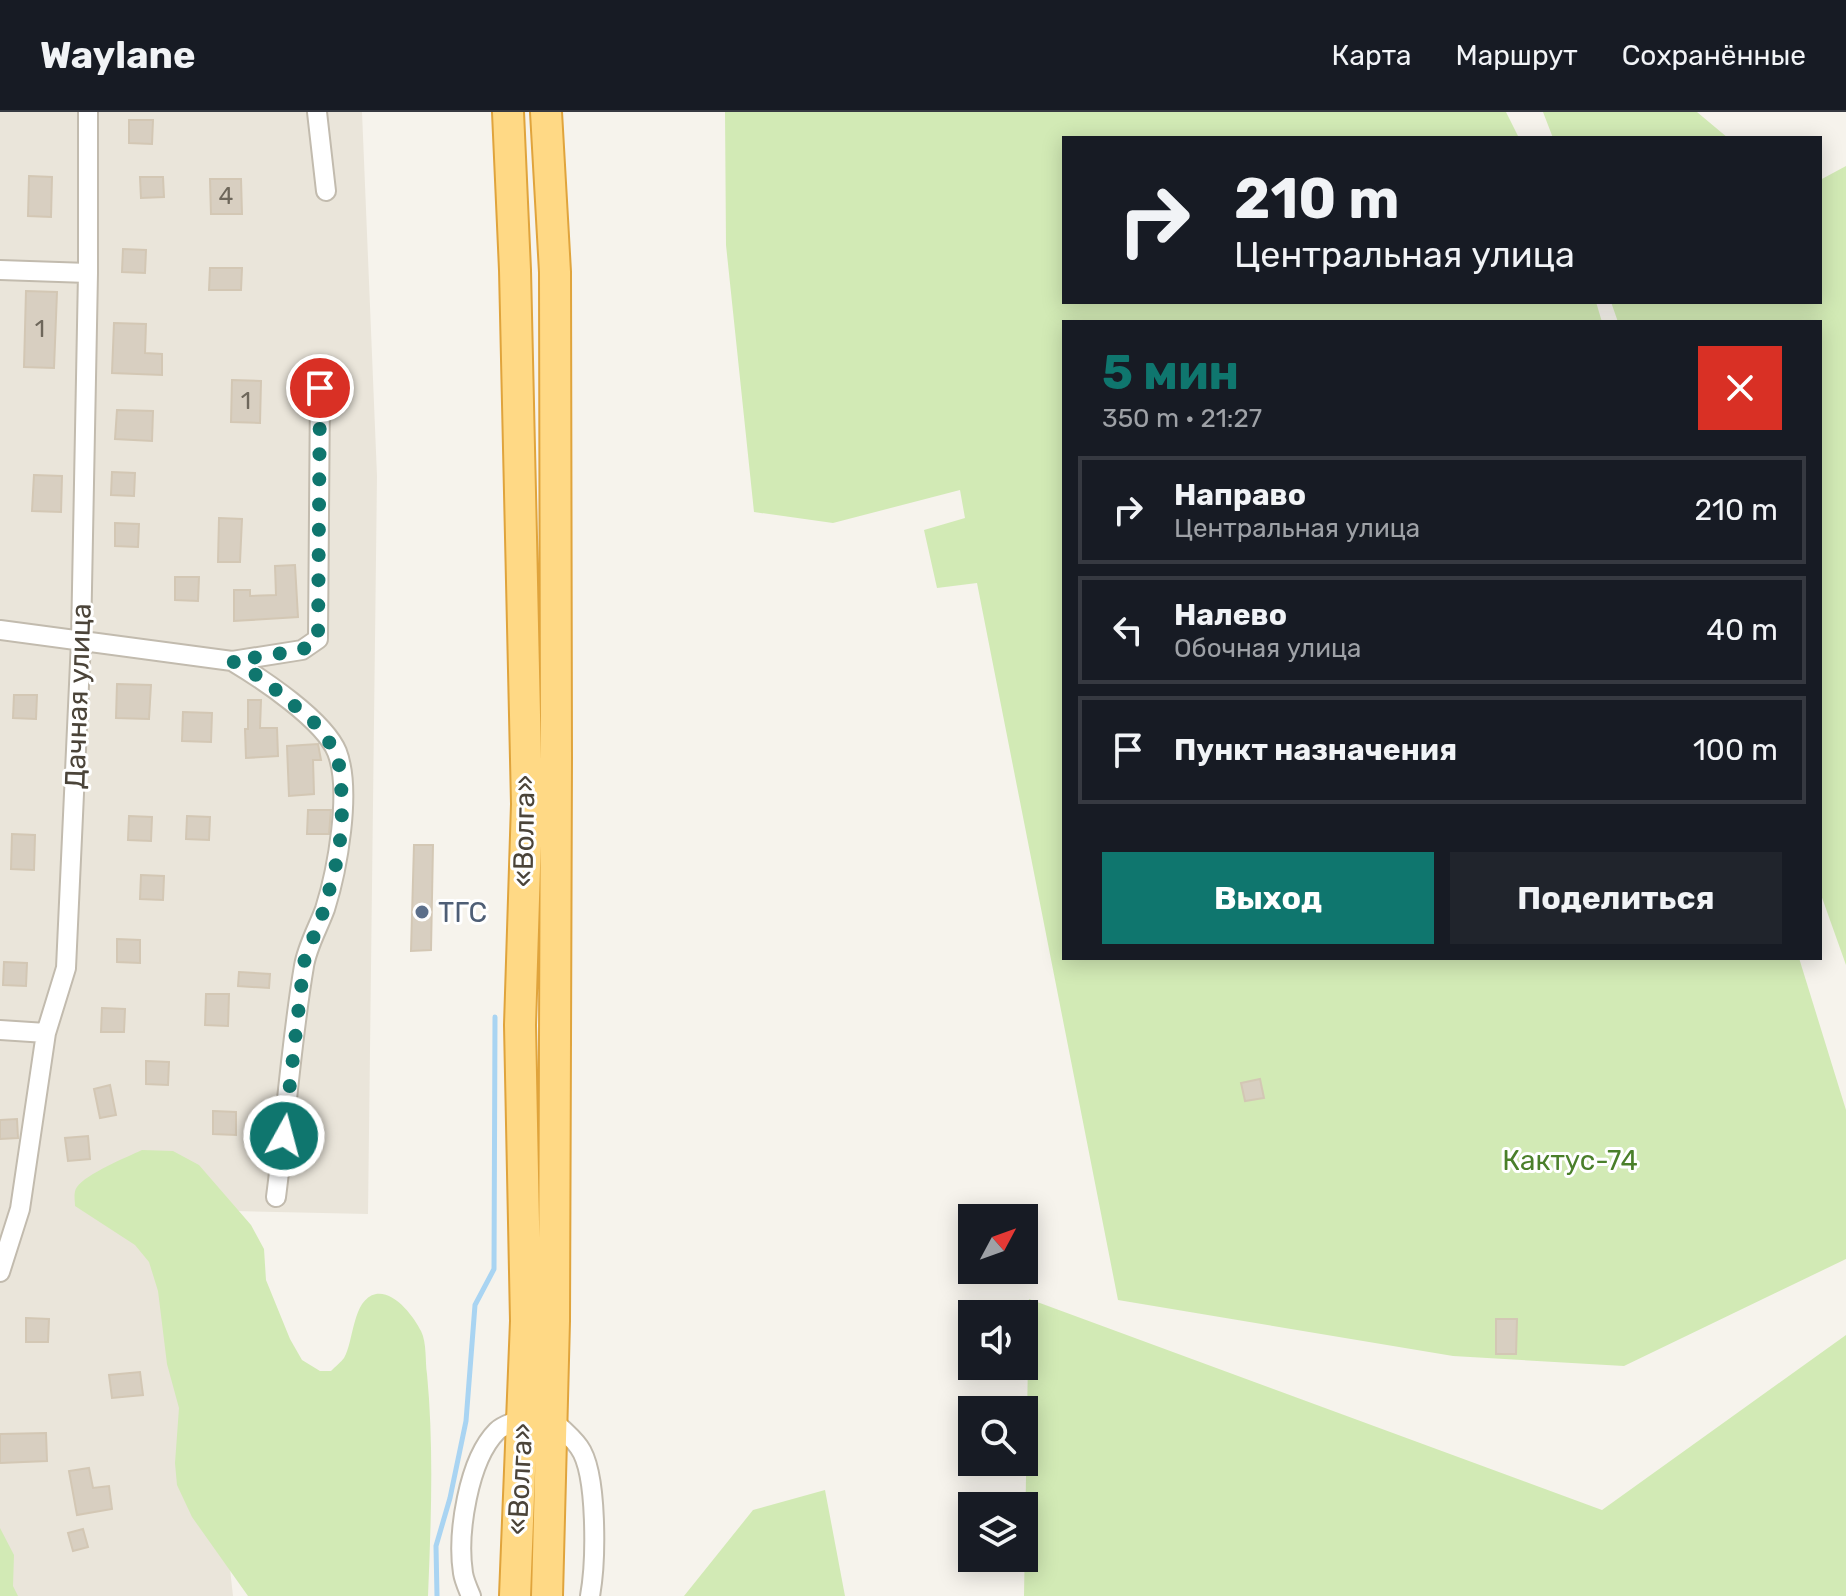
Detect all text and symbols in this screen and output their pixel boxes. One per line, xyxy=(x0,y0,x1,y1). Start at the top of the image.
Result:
text: Waylane xyxy=(40,32,196,78)
text: Карта xyxy=(1332,39,1411,72)
text: Маршрут xyxy=(1455,39,1578,72)
text: Сохранённые xyxy=(1622,39,1806,72)
text: 210 m xyxy=(1234,166,1400,232)
icon: right xyxy=(1102,168,1206,272)
house number: 4 xyxy=(219,182,234,210)
text: Центральная улица xyxy=(1234,233,1575,276)
house number: 1 xyxy=(35,315,45,343)
text: 5 мин xyxy=(1102,344,1239,401)
button: close xyxy=(1698,346,1782,430)
pin xyxy=(286,354,354,422)
icon: arrive xyxy=(298,366,342,410)
house number: 1 xyxy=(241,387,251,415)
text: 350 m · 21:27 xyxy=(1102,403,1262,434)
text: Направо xyxy=(1174,477,1306,513)
icon: right xyxy=(1106,488,1150,532)
text: 210 m xyxy=(1694,492,1778,528)
text: Центральная улица xyxy=(1174,513,1420,544)
text: Налево xyxy=(1174,597,1287,633)
street label: Дачная улица xyxy=(58,603,98,789)
icon: left xyxy=(1106,608,1150,652)
text: 40 m xyxy=(1706,612,1778,648)
text: Обочная улица xyxy=(1174,633,1361,664)
icon: arrive xyxy=(1106,728,1150,772)
text: Пункт назначения xyxy=(1174,732,1457,768)
text: 100 m xyxy=(1693,732,1778,768)
street label: «Волга» xyxy=(507,775,541,887)
button: Выход xyxy=(1102,852,1434,944)
button: Поделиться xyxy=(1450,852,1782,944)
place label: ТГС xyxy=(438,896,487,929)
marker: ТГС xyxy=(413,903,431,921)
position arrow xyxy=(242,1094,326,1178)
park label: Кактус-74 xyxy=(1502,1144,1638,1177)
north arrow xyxy=(958,1204,1038,1284)
map controls xyxy=(958,1204,1038,1572)
button: sound xyxy=(958,1300,1038,1380)
button: search xyxy=(958,1396,1038,1476)
street label: «Волга» xyxy=(501,1422,539,1536)
button: layers xyxy=(958,1492,1038,1572)

